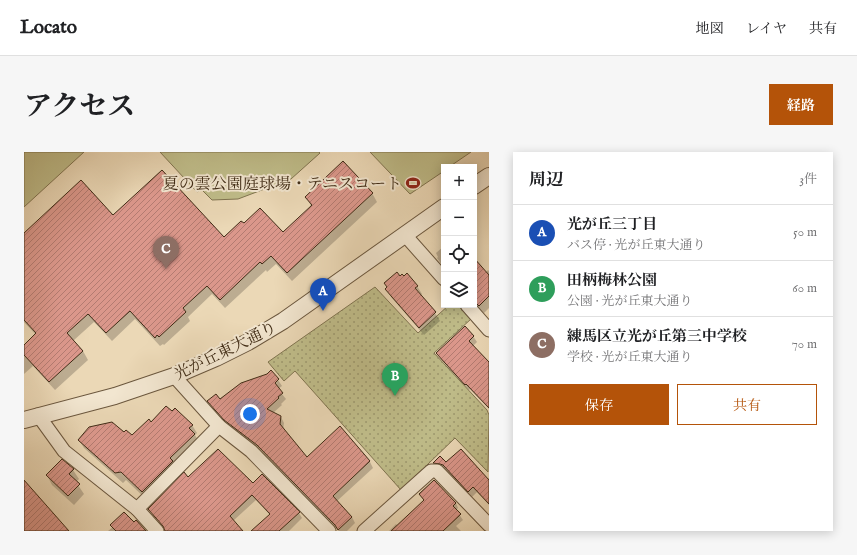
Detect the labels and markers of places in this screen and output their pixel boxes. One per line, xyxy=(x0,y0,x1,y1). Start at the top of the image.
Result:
place label: 夏の雲公園庭球場・テニスコート xyxy=(163,175,402,195)
sports icon: 夏の雲公園庭球場・テニスコート xyxy=(405,175,421,191)
pin: C xyxy=(153,236,179,269)
pin: A xyxy=(310,278,336,311)
pin: B xyxy=(382,363,408,396)

